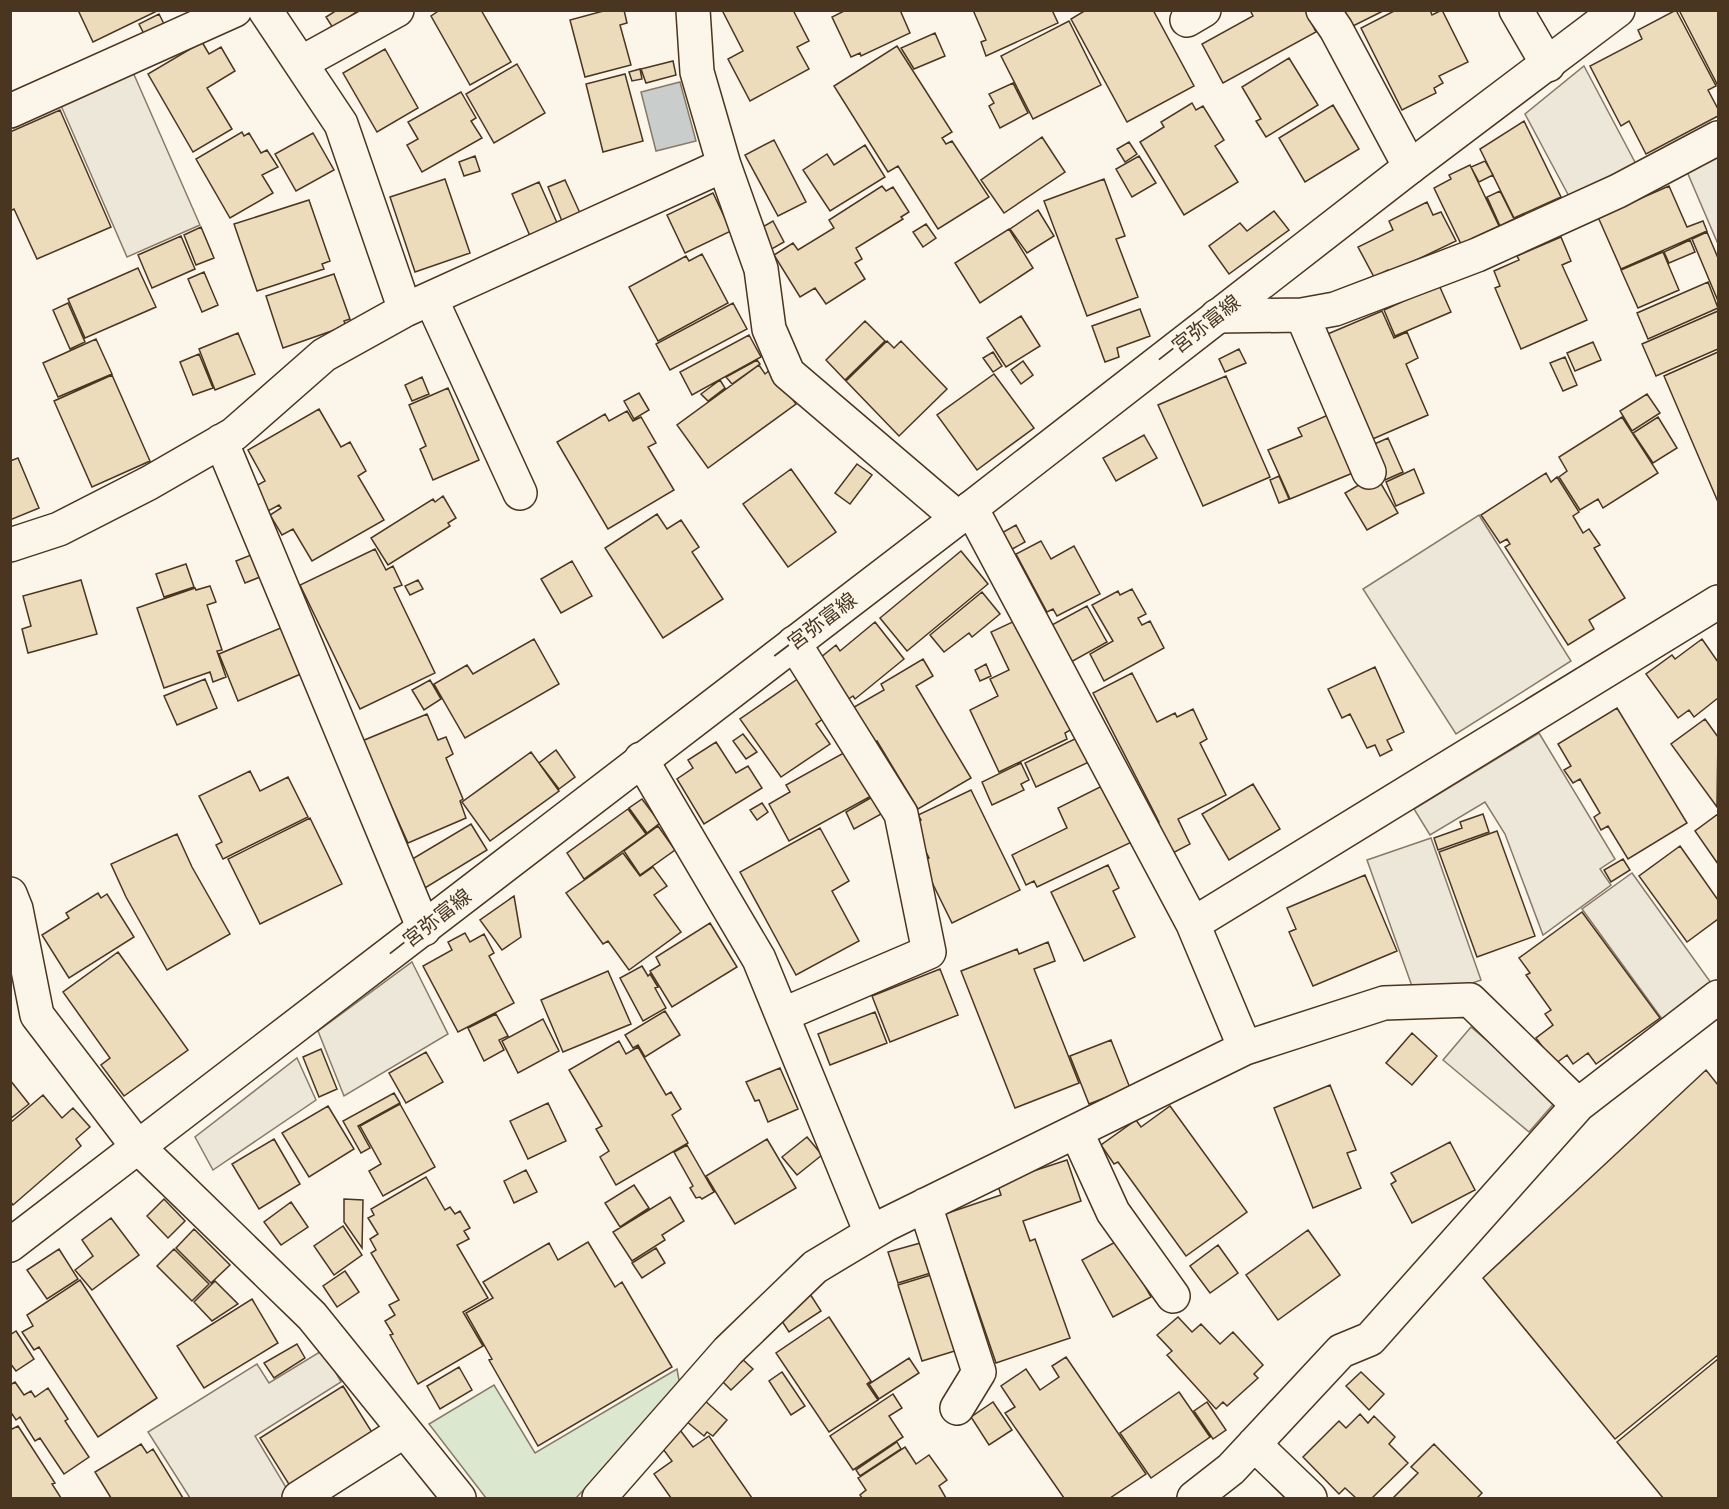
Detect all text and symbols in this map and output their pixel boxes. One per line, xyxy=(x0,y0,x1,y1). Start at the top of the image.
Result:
street label: 一宮弥富線 xyxy=(1151,289,1245,370)
street label: 一宮弥富線 xyxy=(766,587,861,667)
street label: 一宮弥富線 xyxy=(382,883,476,964)

